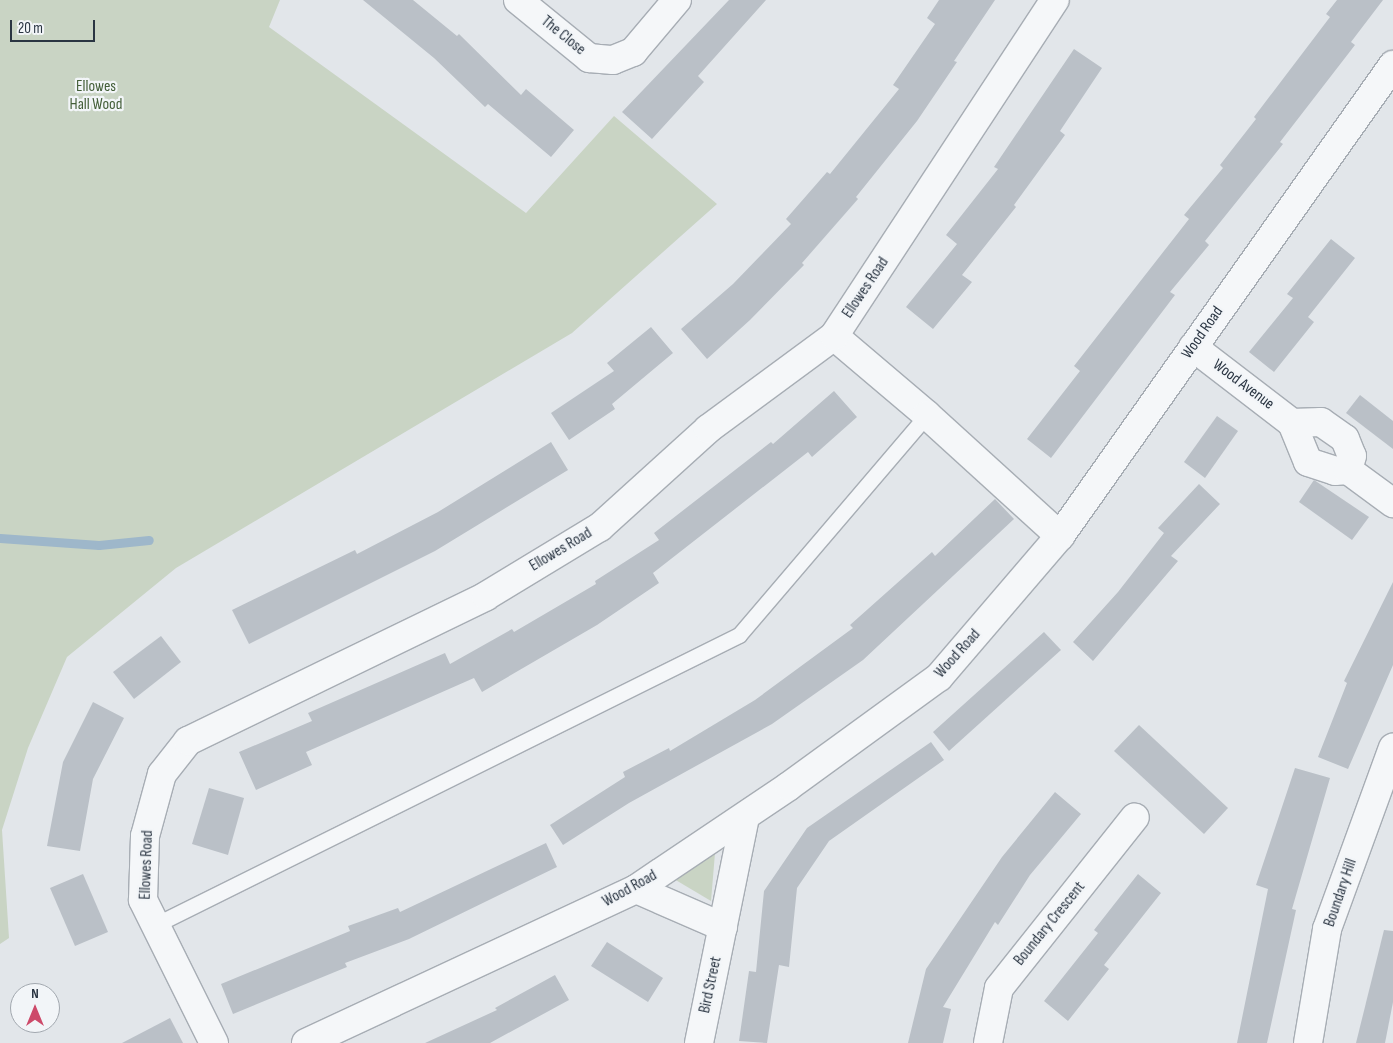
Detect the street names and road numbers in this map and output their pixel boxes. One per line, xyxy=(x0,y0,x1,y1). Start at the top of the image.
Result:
street label: The Close xyxy=(537,12,589,60)
street label: Ellowes Road xyxy=(839,254,893,322)
street label: Wood Road xyxy=(1178,303,1228,363)
street label: Wood Avenue xyxy=(1209,356,1277,414)
street label: Ellowes Road xyxy=(526,524,596,576)
street label: Wood Road xyxy=(931,626,985,682)
street label: Ellowes Road xyxy=(136,830,158,900)
street label: Boundary Hill xyxy=(1320,856,1362,930)
street label: Wood Road xyxy=(599,866,661,912)
street label: Boundary Crescent xyxy=(1010,878,1090,970)
street label: Bird Street xyxy=(696,955,726,1015)

